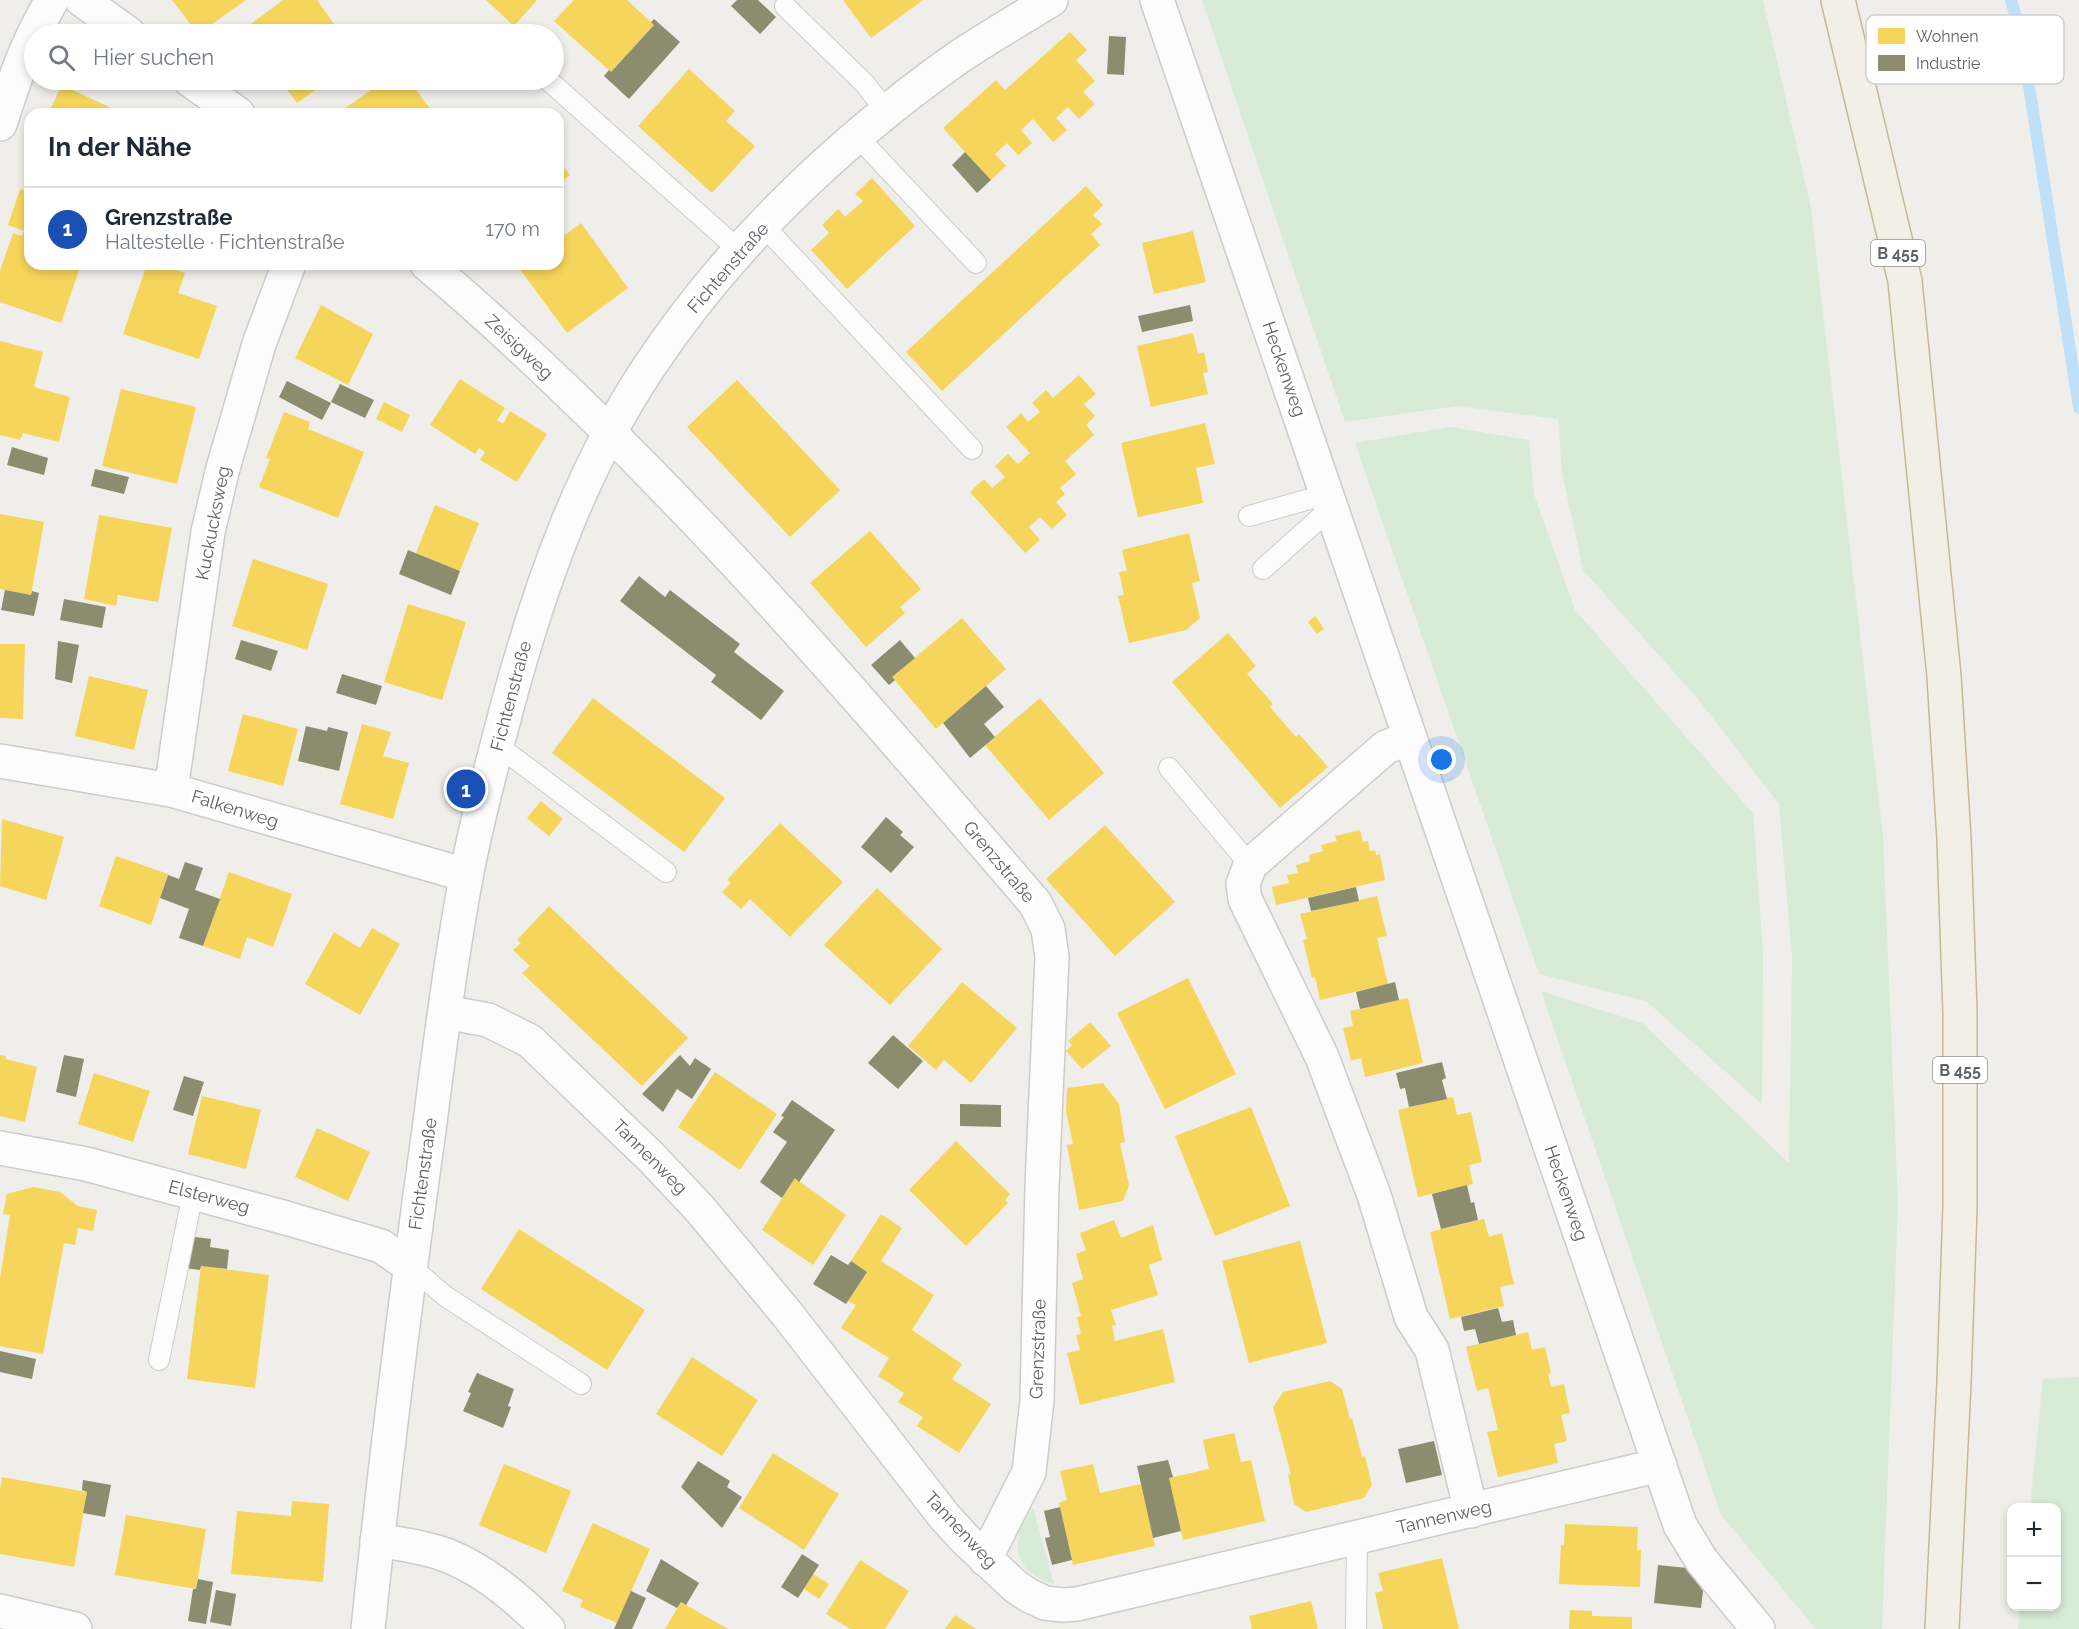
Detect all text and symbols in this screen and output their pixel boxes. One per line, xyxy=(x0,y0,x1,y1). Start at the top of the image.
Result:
legend xyxy=(1866,15,2064,84)
search box xyxy=(24,24,564,90)
text: Wohnen xyxy=(1916,27,1979,46)
icon: search xyxy=(45,41,78,74)
text: Hier suchen xyxy=(93,44,214,70)
text: Industrie xyxy=(1916,54,1980,73)
text: In der Nähe xyxy=(48,132,191,162)
text: Grenzstraße xyxy=(105,204,232,230)
text: 1 xyxy=(63,217,72,241)
text: 170 m xyxy=(485,217,540,241)
street label: Fichtenstraße xyxy=(683,218,773,317)
text: Haltestelle · Fichtenstraße xyxy=(105,230,344,254)
road number: B 455 xyxy=(1871,240,1925,266)
street label: Zeisigweg xyxy=(481,310,558,383)
street label: Heckenweg xyxy=(1258,318,1311,419)
street label: Kuckucksweg xyxy=(191,464,234,582)
street label: Fichtenstraße xyxy=(486,638,535,753)
your location xyxy=(1427,745,1456,774)
pin: 1 xyxy=(446,766,486,812)
street label: Falkenweg xyxy=(189,785,281,832)
street label: Grenzstraße xyxy=(959,817,1040,907)
road number: B 455 xyxy=(1933,1057,1987,1083)
street label: Tannenweg xyxy=(609,1115,692,1198)
street label: Fichtenstraße xyxy=(404,1116,441,1231)
street label: Heckenweg xyxy=(1540,1142,1593,1243)
street label: Elsterweg xyxy=(166,1176,252,1217)
street label: Grenzstraße xyxy=(1025,1298,1050,1399)
street label: Tannenweg xyxy=(921,1487,1002,1572)
street label: Tannenweg xyxy=(1394,1495,1493,1538)
map controls xyxy=(2007,1503,2061,1611)
button: + xyxy=(2007,1503,2061,1557)
button: − xyxy=(2007,1557,2061,1611)

